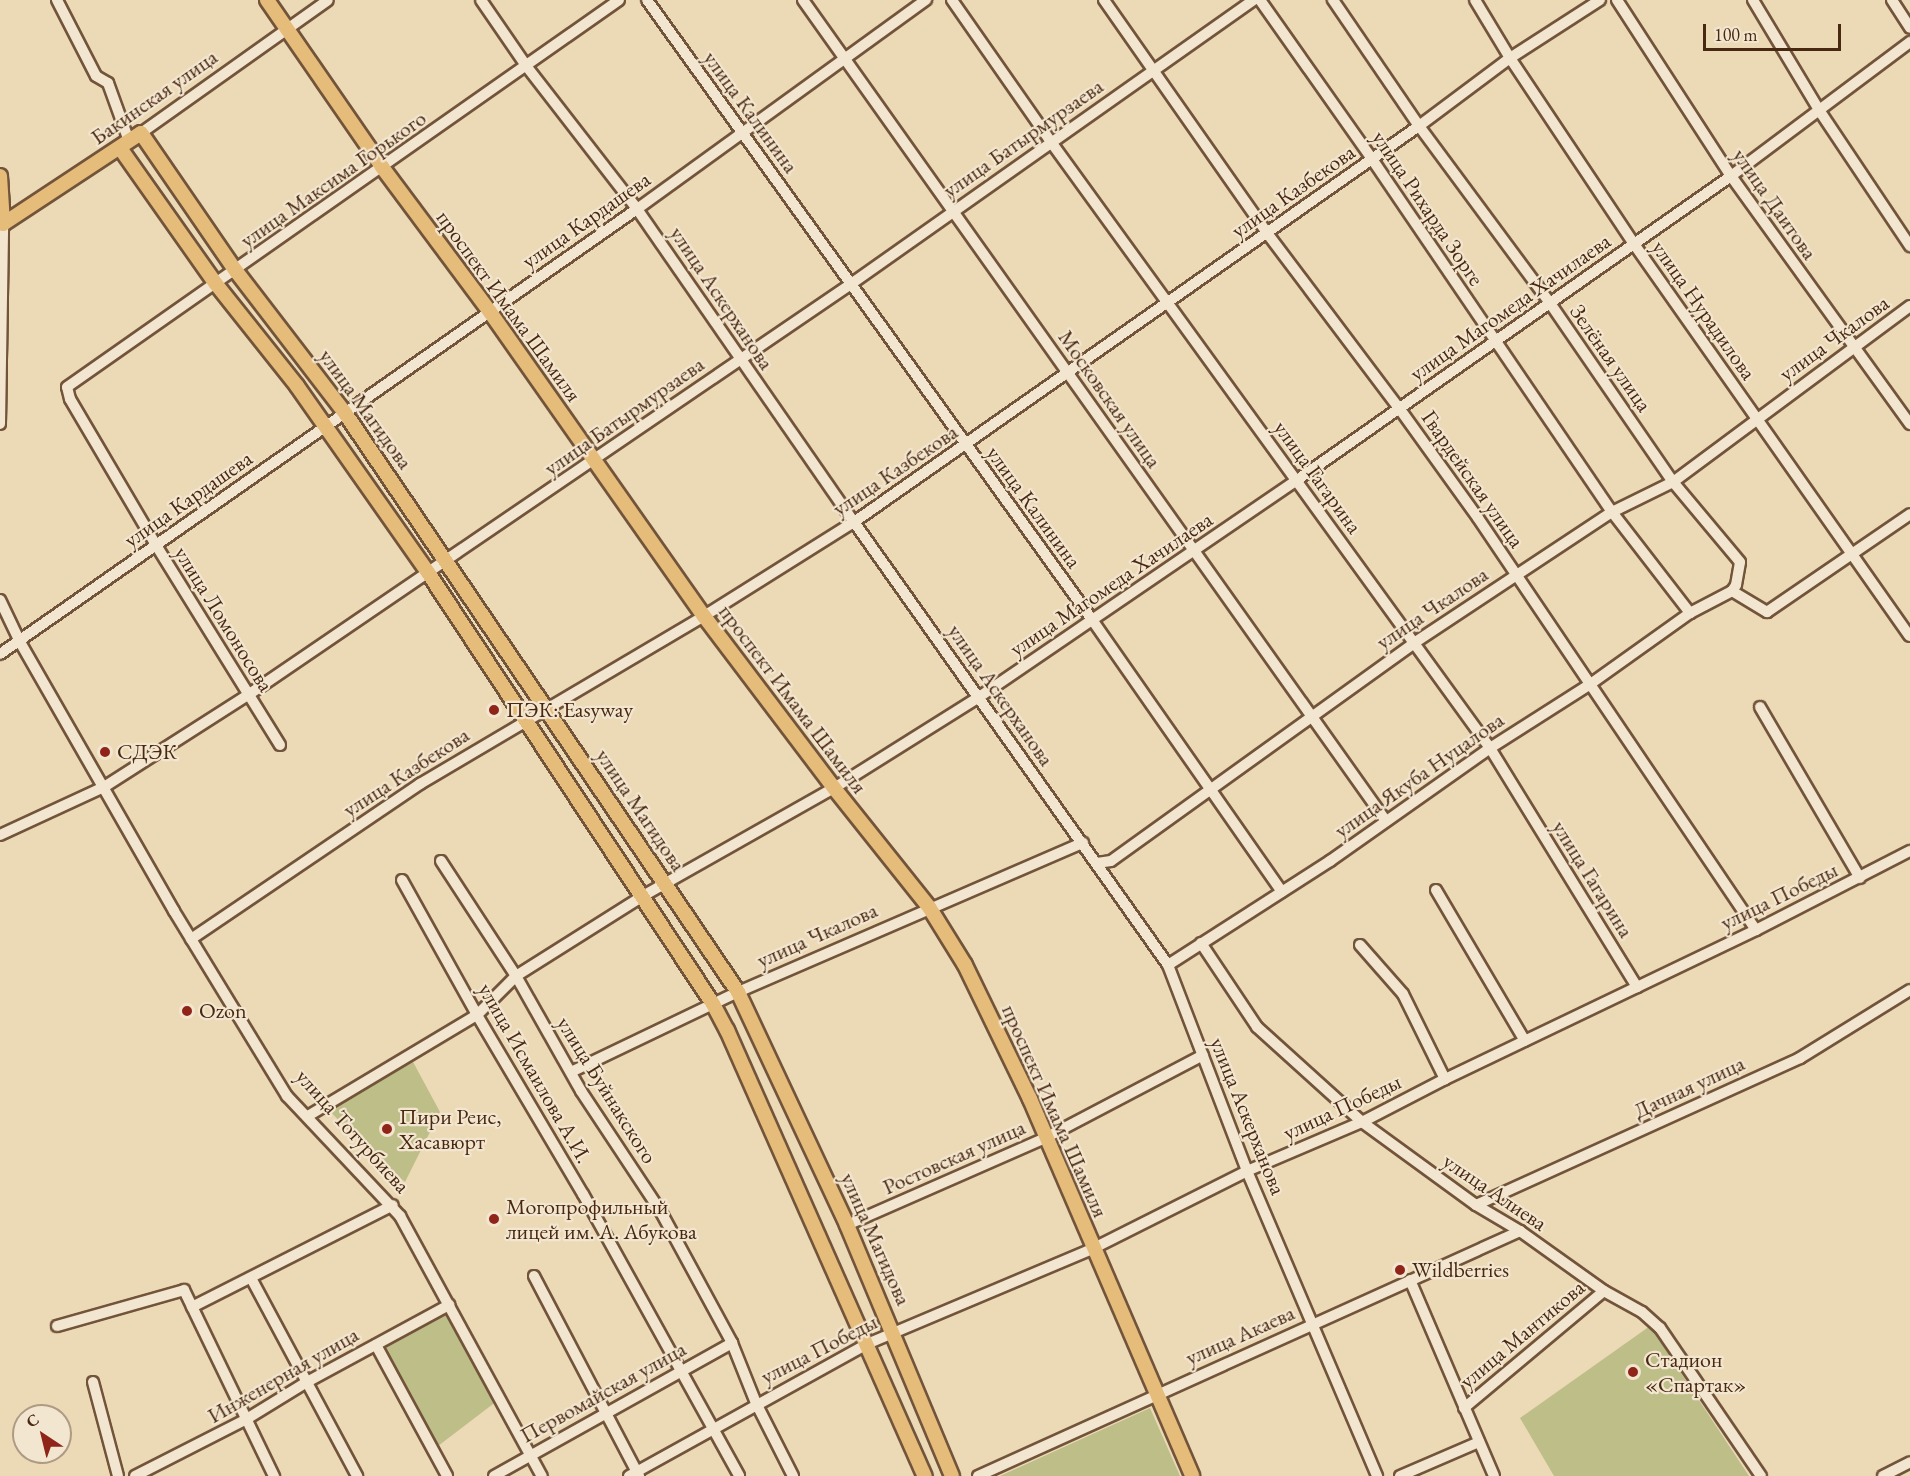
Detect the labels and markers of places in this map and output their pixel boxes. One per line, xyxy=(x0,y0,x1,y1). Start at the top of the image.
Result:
place label: ПЭК: Easyway xyxy=(506,697,633,723)
marker: ПЭК: Easyway xyxy=(487,703,501,717)
place label: СДЭК xyxy=(117,739,177,765)
marker: СДЭК xyxy=(98,745,112,759)
place label: Ozon xyxy=(199,998,247,1024)
marker: Ozon xyxy=(180,1004,194,1018)
place label: Пири Реис, Хасавюрт xyxy=(399,1103,502,1154)
marker: Пири Реис, Хасавюрт xyxy=(380,1122,394,1136)
place label: Могопрофильный лицей им. А. Абукова xyxy=(506,1193,697,1244)
marker: Могопрофильный лицей им. А. Абукова xyxy=(487,1212,501,1226)
place label: Wildberries xyxy=(1412,1257,1509,1283)
marker: Wildberries xyxy=(1393,1263,1407,1277)
place label: Стадион «Спартак» xyxy=(1645,1346,1746,1398)
marker: Стадион «Спартак» xyxy=(1626,1365,1640,1379)

